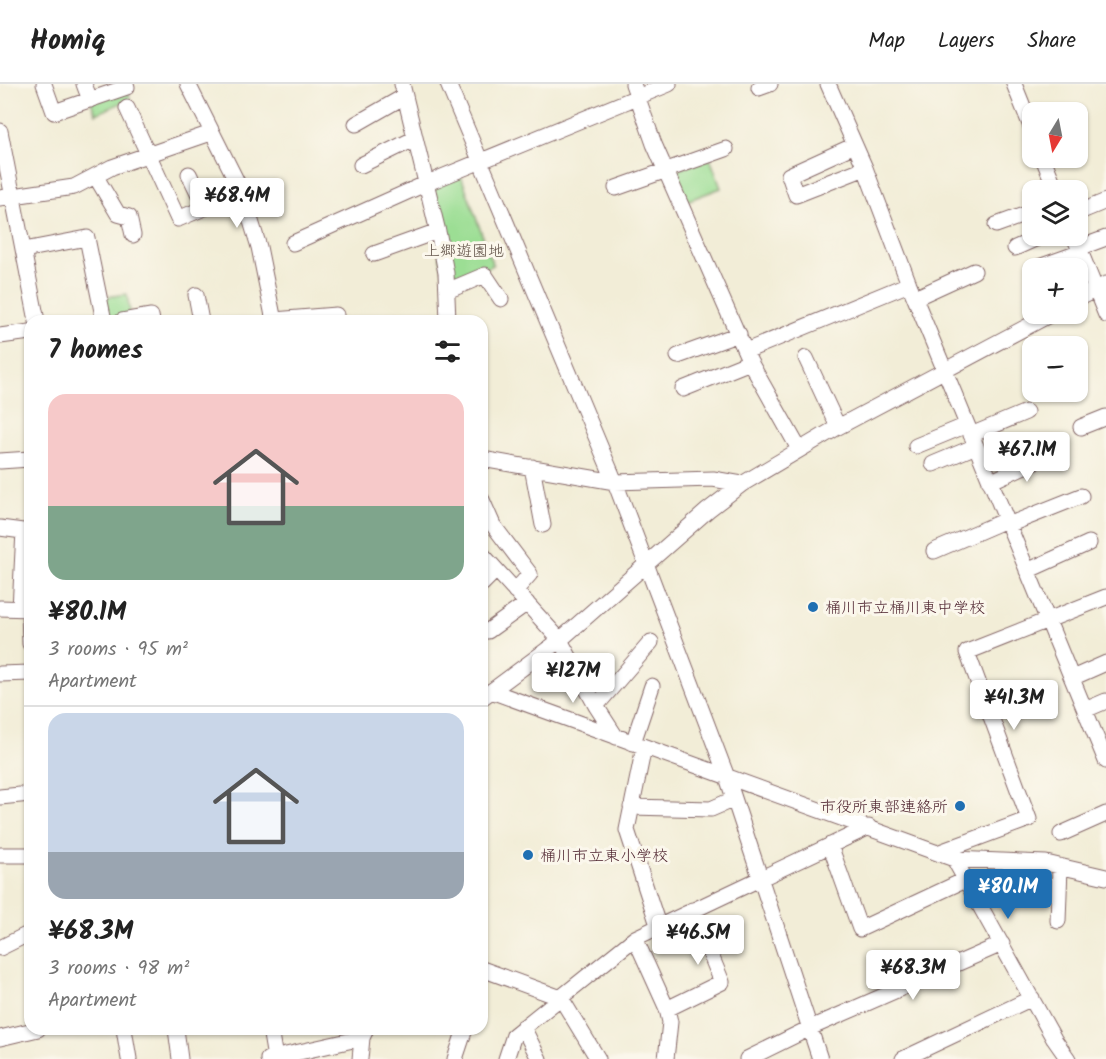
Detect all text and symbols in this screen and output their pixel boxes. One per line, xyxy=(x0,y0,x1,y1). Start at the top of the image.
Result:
text: Homiq xyxy=(30,19,106,64)
text: Map xyxy=(868,25,905,58)
text: Layers xyxy=(938,25,994,58)
text: Share xyxy=(1027,25,1076,58)
north arrow xyxy=(1022,102,1088,168)
map controls xyxy=(1022,102,1088,402)
pin: ¥68.4M xyxy=(188,178,286,229)
button: layers xyxy=(1022,180,1088,246)
text: ¥68.4M xyxy=(204,181,270,213)
park label: 上郷遊園地 xyxy=(424,239,504,264)
button: + xyxy=(1022,258,1088,324)
text: 7 homes xyxy=(48,330,143,372)
icon: filters xyxy=(431,335,464,368)
button: − xyxy=(1022,336,1088,402)
pin: ¥67.1M xyxy=(978,432,1076,483)
icon: home xyxy=(202,433,310,541)
text: ¥67.1M xyxy=(998,435,1056,467)
text: ¥80.1M xyxy=(48,592,126,634)
place label: 桶川市立桶川東中学校 xyxy=(825,596,985,621)
marker: 桶川市立桶川東中学校 xyxy=(806,600,820,614)
text: 3 rooms · 95 m² xyxy=(48,634,188,666)
pin: ¥127M xyxy=(531,653,615,704)
text: ¥127M xyxy=(546,656,600,688)
text: Apartment xyxy=(48,666,137,698)
pin: ¥41.3M xyxy=(965,680,1063,731)
text: ¥41.3M xyxy=(984,683,1044,715)
icon: home xyxy=(202,752,310,860)
place label: 市役所東部連絡所 xyxy=(820,795,948,820)
marker: 市役所東部連絡所 xyxy=(953,799,967,813)
place label: 桶川市立東小学校 xyxy=(540,844,668,869)
marker: 桶川市立東小学校 xyxy=(521,848,535,862)
pin: ¥80.1M xyxy=(959,869,1057,920)
text: ¥80.1M xyxy=(978,872,1038,904)
text: ¥68.3M xyxy=(48,911,133,953)
pin: ¥46.5M xyxy=(649,915,747,966)
text: ¥46.5M xyxy=(666,918,730,950)
pin: ¥68.3M xyxy=(864,950,962,1001)
text: 3 rooms · 98 m² xyxy=(48,953,189,985)
text: ¥68.3M xyxy=(880,953,946,985)
text: Apartment xyxy=(48,985,137,1017)

